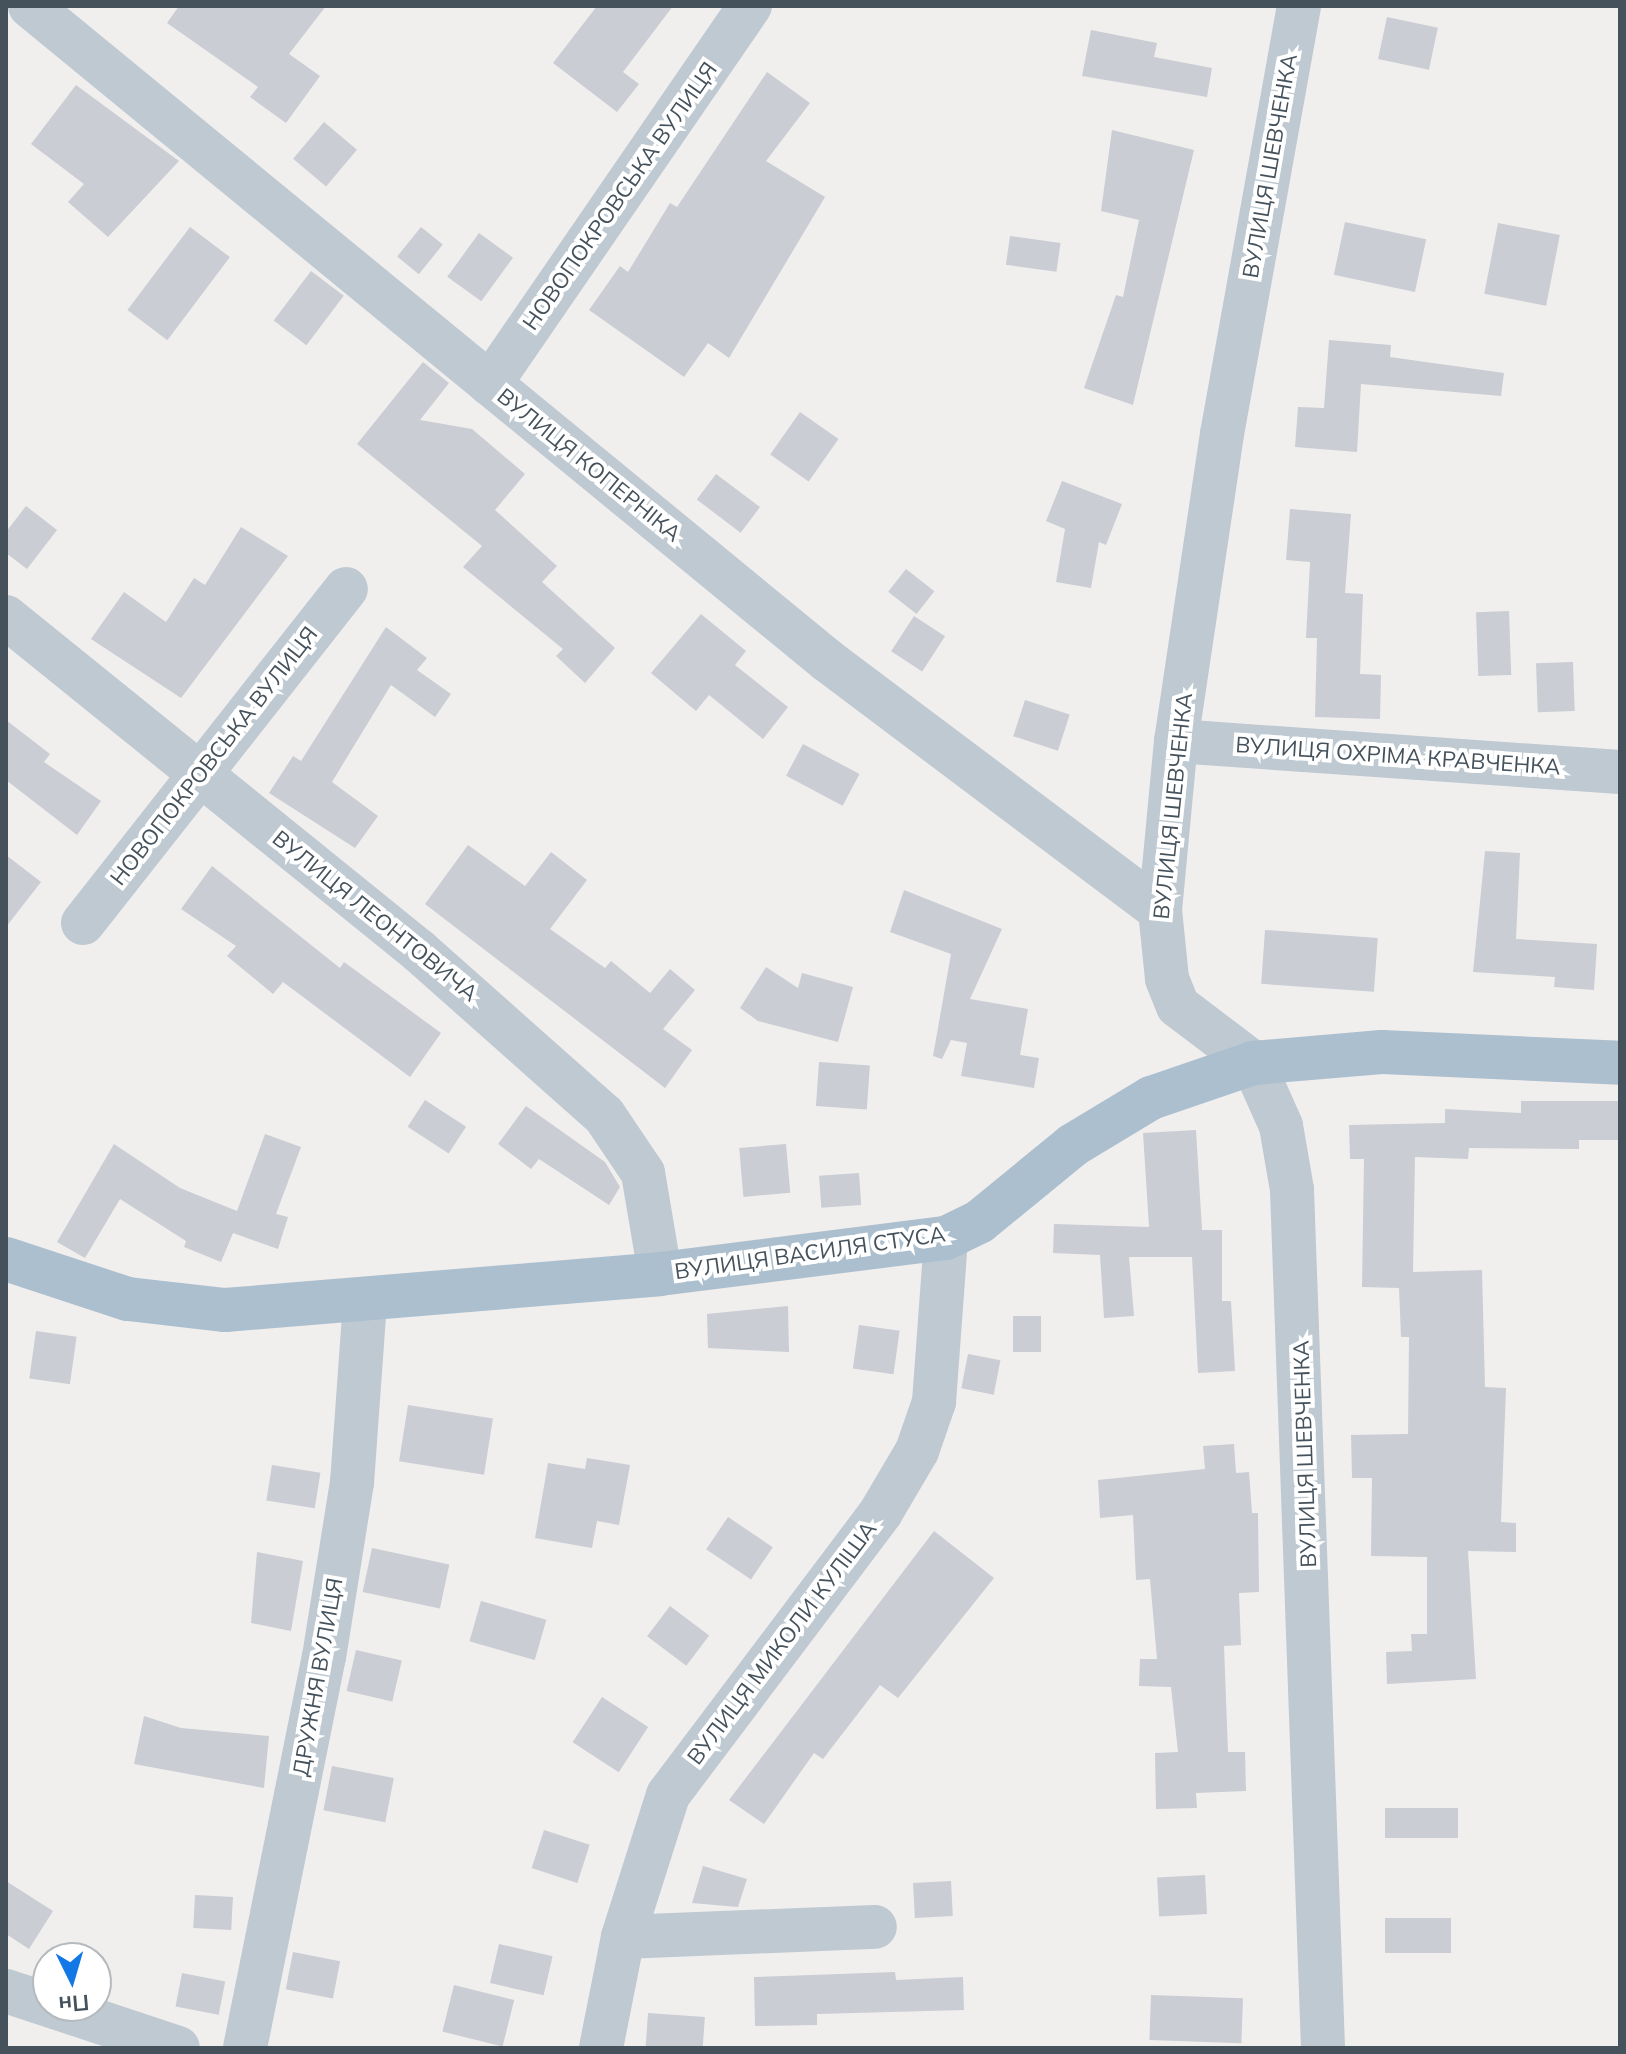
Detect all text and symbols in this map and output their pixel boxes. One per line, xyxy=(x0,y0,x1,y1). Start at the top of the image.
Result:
street label: ВУЛИЦЯ ШЕВЧЕНКА xyxy=(1237,52,1303,280)
street label: НОВОПОКРОВСЬКА ВУЛИЦЯ xyxy=(517,57,723,335)
street label: ВУЛИЦЯ КОПЕРНІКА xyxy=(492,383,686,547)
street label: НОВОПОКРОВСЬКА ВУЛИЦЯ xyxy=(105,621,323,891)
street label: ВУЛИЦЯ ШЕВЧЕНКА xyxy=(1148,691,1198,921)
street label: ВУЛИЦЯ ОХРІМА КРАВЧЕНКА xyxy=(1235,731,1561,781)
street label: ВУЛИЦЯ ЛЕОНТОВИЧА xyxy=(267,825,483,1007)
street label: ВУЛИЦЯ ВАСИЛЯ СТУСА xyxy=(673,1221,947,1285)
street label: ВУЛИЦЯ ШЕВЧЕНКА xyxy=(1288,1340,1322,1568)
street label: ВУЛИЦЯ МИКОЛИ КУЛІША xyxy=(682,1516,882,1770)
street label: ДРУЖНЯ ВУЛИЦЯ xyxy=(288,1576,348,1778)
north arrow xyxy=(32,1942,112,2022)
text: Пн xyxy=(57,1989,90,2019)

